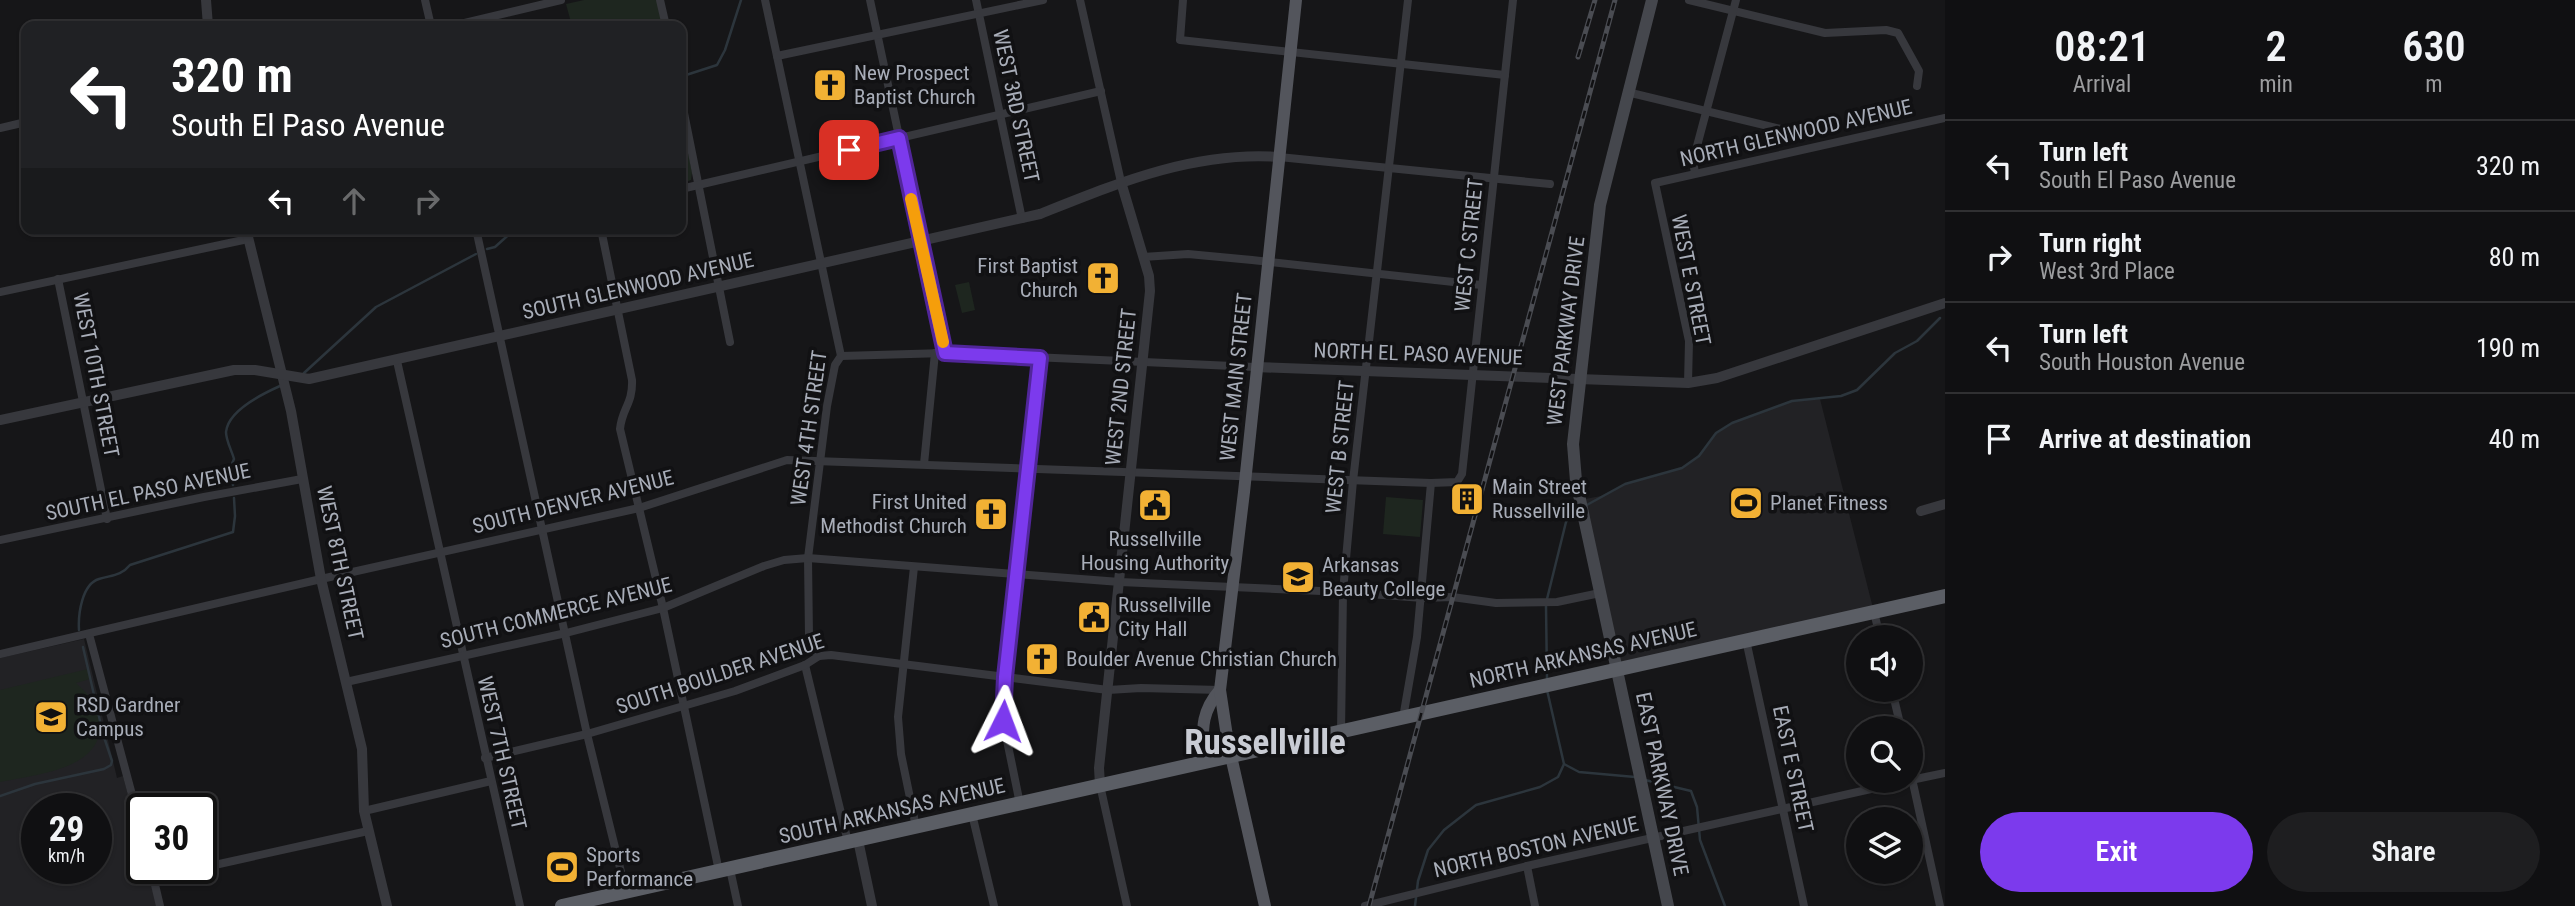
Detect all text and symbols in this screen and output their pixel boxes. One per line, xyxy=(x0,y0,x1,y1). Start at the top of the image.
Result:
text: 08:21 xyxy=(2054,22,2150,71)
text: 2 xyxy=(2266,22,2287,71)
text: 630 xyxy=(2402,22,2466,71)
street label: WEST 3RD STREET xyxy=(988,27,1044,185)
text: 320 m xyxy=(171,47,293,104)
icon: left xyxy=(56,49,147,140)
place label: New Prospect Baptist Church xyxy=(854,61,976,109)
church icon: New Prospect Baptist Church xyxy=(811,66,849,104)
text: Arrival xyxy=(2073,71,2131,98)
text: min xyxy=(2259,71,2293,98)
text: m xyxy=(2425,71,2443,98)
street label: NORTH GLENWOOD AVENUE xyxy=(1678,95,1914,171)
text: South El Paso Avenue xyxy=(171,106,445,144)
pin xyxy=(819,120,879,180)
icon: arrive xyxy=(830,131,868,169)
text: Turn left xyxy=(2039,137,2128,167)
icon: left xyxy=(1980,147,2018,185)
text: 320 m xyxy=(2476,151,2540,181)
text: South El Paso Avenue xyxy=(2039,167,2236,194)
street label: WEST C STREET xyxy=(1450,177,1488,313)
icon: left xyxy=(262,182,300,220)
icon: ahead xyxy=(335,182,373,220)
icon: right xyxy=(408,182,446,220)
street label: WEST E STREET xyxy=(1667,212,1715,348)
text: Turn right xyxy=(2039,228,2141,258)
street label: WEST PARKWAY DRIVE xyxy=(1542,235,1590,427)
icon: right xyxy=(1980,238,2018,276)
text: 80 m xyxy=(2489,242,2540,272)
street label: SOUTH GLENWOOD AVENUE xyxy=(520,248,756,324)
place label: First Baptist Church xyxy=(977,254,1078,302)
text: West 3rd Place xyxy=(2039,258,2175,285)
church icon: First Baptist Church xyxy=(1084,259,1122,297)
street label: WEST 10TH STREET xyxy=(68,291,124,459)
street label: WEST MAIN STREET xyxy=(1215,292,1257,462)
street label: WEST 2ND STREET xyxy=(1101,307,1141,467)
text: Turn left xyxy=(2039,319,2128,349)
icon: left xyxy=(1980,329,2018,367)
text: 190 m xyxy=(2476,333,2540,363)
street label: NORTH EL PASO AVENUE xyxy=(1313,338,1523,370)
street label: WEST 4TH STREET xyxy=(786,349,832,507)
text: South Houston Avenue xyxy=(2039,349,2245,376)
street label: WEST B STREET xyxy=(1321,379,1359,515)
icon: arrive xyxy=(1980,420,2018,458)
text: Arrive at destination xyxy=(2039,424,2251,454)
text: 40 m xyxy=(2489,424,2540,454)
street label: SOUTH EL PASO AVENUE xyxy=(43,459,253,525)
street label: SOUTH DENVER AVENUE xyxy=(470,465,676,539)
place label: Main Street Russellville xyxy=(1492,475,1587,523)
building icon: Main Street Russellville xyxy=(1448,480,1486,518)
street label: WEST 8TH STREET xyxy=(312,484,368,642)
sports icon: Planet Fitness xyxy=(1727,484,1765,522)
public building icon: Russellville Housing Authority xyxy=(1136,486,1174,524)
place label: First United Methodist Church xyxy=(820,490,967,538)
place label: Planet Fitness xyxy=(1770,491,1888,515)
church icon: First United Methodist Church xyxy=(972,495,1010,533)
place label: Russellville Housing Authority xyxy=(1081,527,1230,575)
place label: Arkansas Beauty College xyxy=(1322,553,1446,601)
school or university icon: Arkansas Beauty College xyxy=(1279,558,1317,596)
street label: SOUTH COMMERCE AVENUE xyxy=(438,573,674,653)
place label: Russellville City Hall xyxy=(1118,593,1211,641)
public building icon: Russellville City Hall xyxy=(1075,598,1113,636)
street label: NORTH ARKANSAS AVENUE xyxy=(1467,617,1699,693)
map controls xyxy=(1846,625,1923,884)
button: sound xyxy=(1846,625,1923,702)
street label: SOUTH BOULDER AVENUE xyxy=(613,629,827,719)
church icon: Boulder Avenue Christian Church xyxy=(1023,640,1061,678)
place label: Boulder Avenue Christian Church xyxy=(1066,647,1337,671)
street label: WEST 7TH STREET xyxy=(473,674,531,832)
position arrow xyxy=(966,684,1040,758)
street label: EAST PARKWAY DRIVE xyxy=(1631,690,1693,878)
place label: RSD Gardner Campus xyxy=(76,693,180,741)
school or university icon: RSD Gardner Campus xyxy=(32,698,70,736)
street label: EAST E STREET xyxy=(1768,703,1818,835)
button: search xyxy=(1846,716,1923,793)
district label: Russellville xyxy=(1184,722,1346,763)
street label: SOUTH ARKANSAS AVENUE xyxy=(777,773,1007,849)
speed limit sign: 30 xyxy=(126,793,217,884)
button: layers xyxy=(1846,807,1923,884)
text: 29 xyxy=(49,809,84,850)
street label: NORTH BOSTON AVENUE xyxy=(1431,812,1641,882)
button: Exit xyxy=(1980,812,2253,892)
button: Share xyxy=(2267,812,2540,892)
place label: Sports Performance xyxy=(586,843,693,891)
text: km/h xyxy=(48,845,85,866)
sports icon: Sports Performance xyxy=(543,848,581,886)

